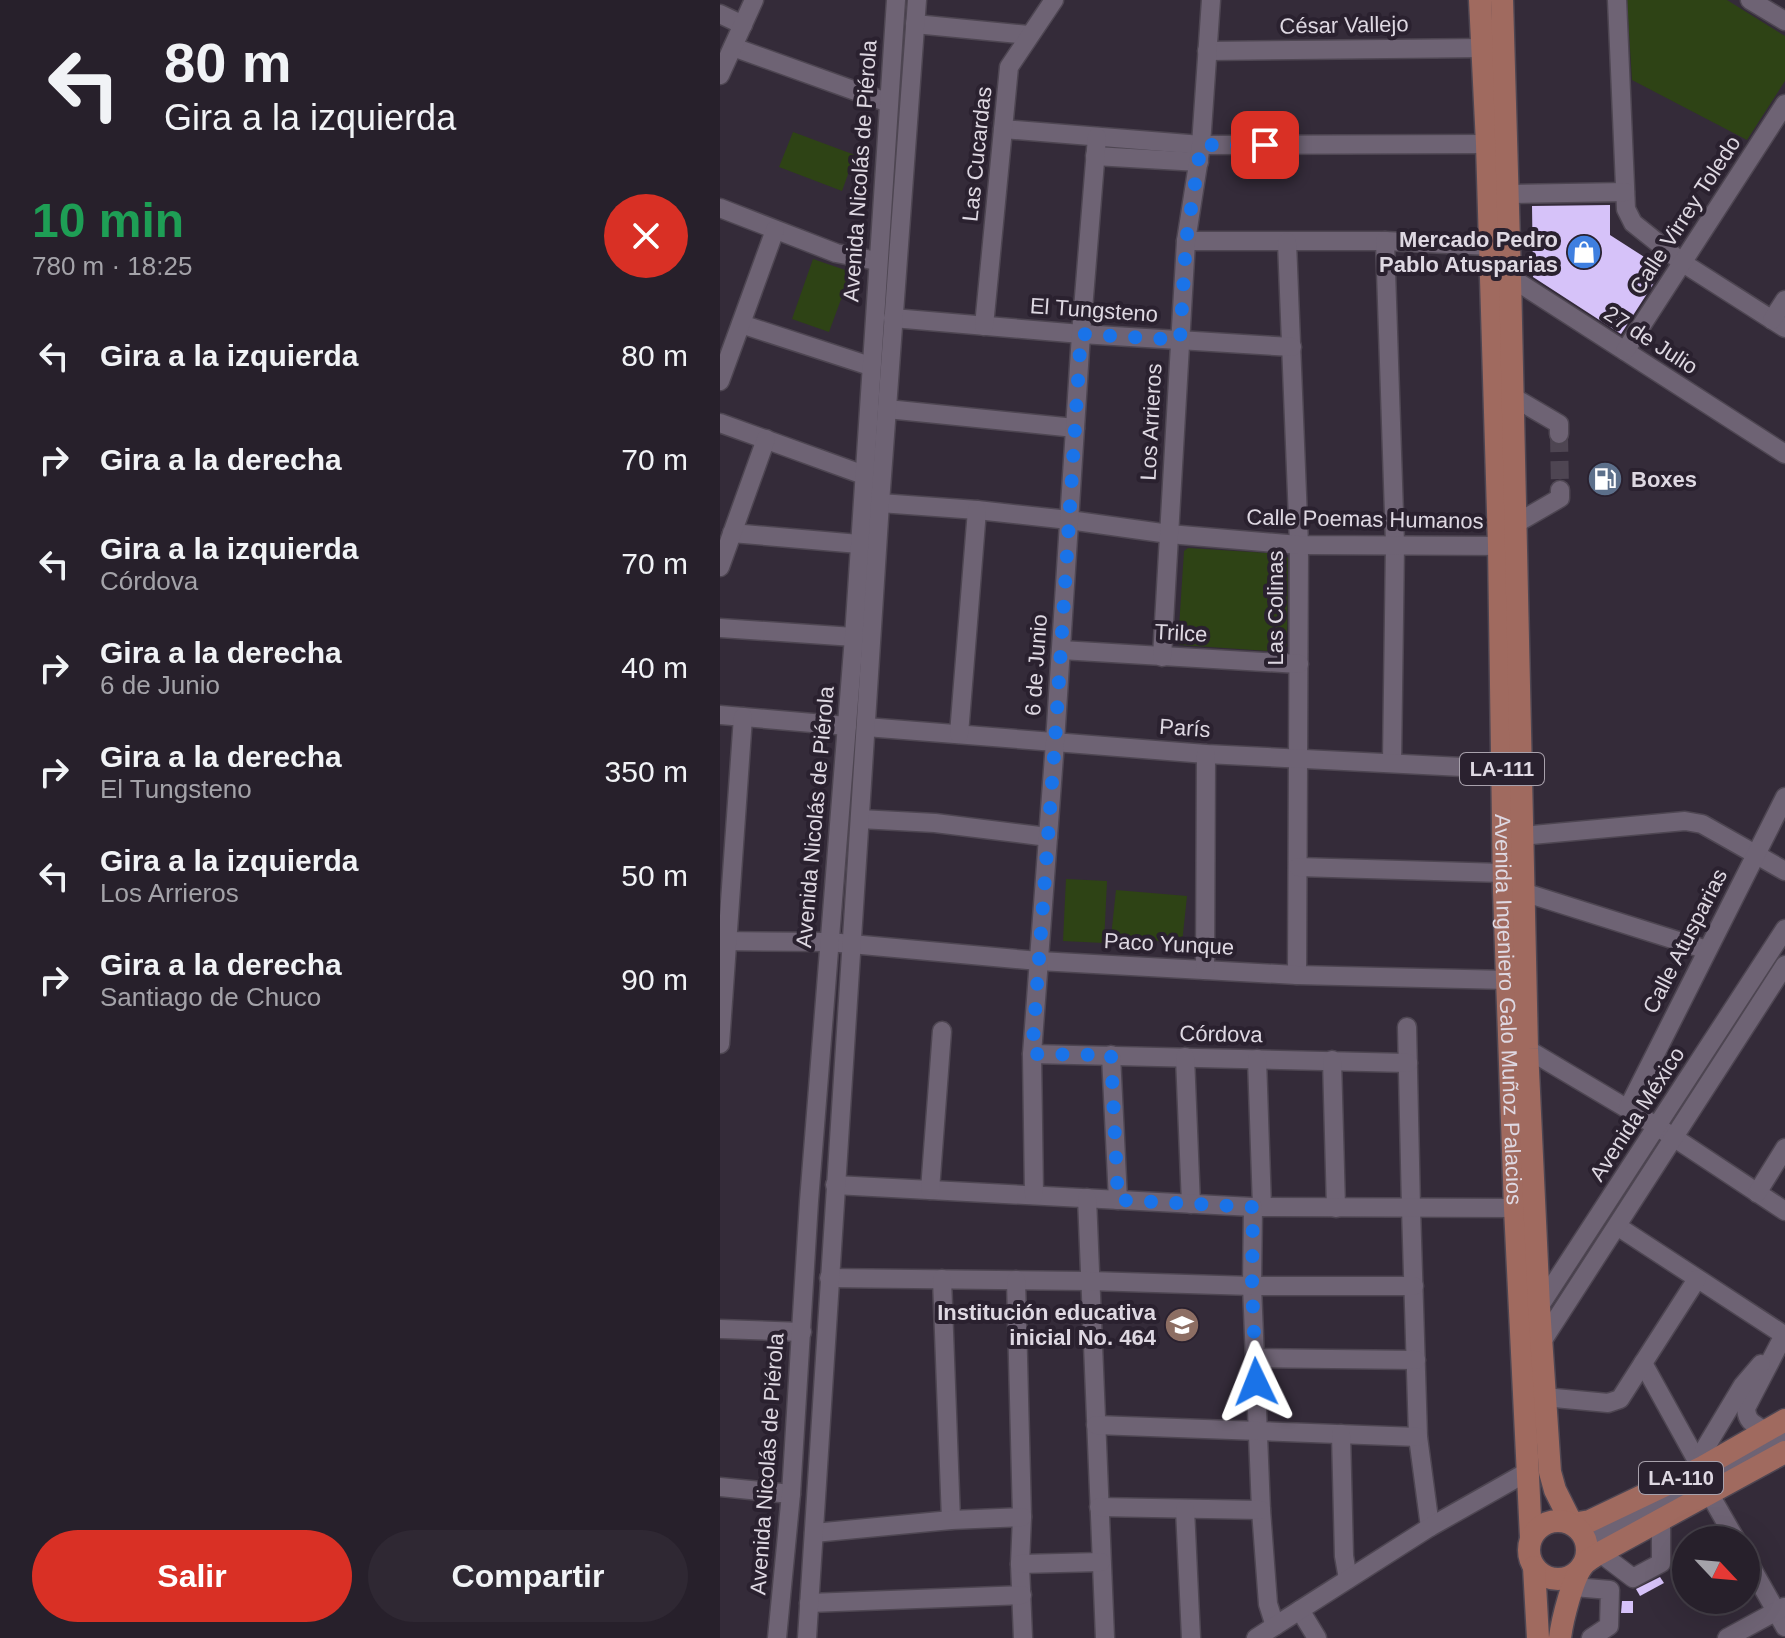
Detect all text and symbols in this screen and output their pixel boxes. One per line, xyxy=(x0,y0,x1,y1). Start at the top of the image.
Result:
street label: César Vallejo xyxy=(1279,11,1409,39)
text: 80 m xyxy=(164,31,292,94)
icon: left xyxy=(32,32,136,136)
street label: Avenida Nicolás de Piérola xyxy=(838,38,882,303)
street label: Las Cucardas xyxy=(957,85,997,223)
text: Gira a la izquierda xyxy=(164,97,456,138)
pin xyxy=(1231,111,1299,179)
icon: arrive xyxy=(1243,123,1287,167)
street label: Calle Virrey Toledo xyxy=(1624,131,1746,299)
text: 10 min xyxy=(32,194,184,247)
button: close xyxy=(604,194,688,278)
place label: Mercado Pedro Pablo Atusparias xyxy=(1379,227,1558,277)
shop icon: Mercado Pedro Pablo Atusparias xyxy=(1565,233,1603,271)
text: 780 m · 18:25 xyxy=(32,251,192,281)
street label: El Tungsteno xyxy=(1029,293,1159,327)
street label: 27 de Julio xyxy=(1600,301,1702,379)
icon: left xyxy=(32,334,76,378)
text: Gira a la izquierda xyxy=(100,339,358,372)
text: 80 m xyxy=(621,339,688,372)
street label: Los Arrieros xyxy=(1135,363,1167,481)
icon: right xyxy=(32,438,76,482)
text: Gira a la derecha xyxy=(100,443,342,476)
text: 70 m xyxy=(621,443,688,476)
fuel station icon: Boxes xyxy=(1586,460,1624,498)
place label: Boxes xyxy=(1631,467,1697,492)
street label: Calle Poemas Humanos xyxy=(1246,504,1484,534)
text: Gira a la izquierda xyxy=(100,532,358,565)
icon: left xyxy=(32,542,76,586)
text: 70 m xyxy=(621,547,688,580)
street label: Las Colinas xyxy=(1263,551,1288,665)
text: Córdova xyxy=(100,566,198,596)
street label: 6 de Junio xyxy=(1020,613,1052,717)
street label: Trilce xyxy=(1154,619,1208,647)
text: Gira a la derecha xyxy=(100,636,342,669)
icon: right xyxy=(32,646,76,690)
text: 40 m xyxy=(621,651,688,684)
text: 6 de Junio xyxy=(100,670,220,700)
street label: Avenida Nicolás de Piérola xyxy=(791,684,839,949)
street label: París xyxy=(1159,714,1211,742)
text: Gira a la derecha xyxy=(100,740,342,773)
icon: right xyxy=(32,750,76,794)
road number: LA-111 xyxy=(1460,753,1544,785)
text: 350 m xyxy=(605,755,688,788)
text: El Tungsteno xyxy=(100,774,252,804)
street label: Avenida Ingeniero Galo Muñoz Palacios xyxy=(1490,814,1527,1206)
text: Gira a la izquierda xyxy=(100,844,358,877)
icon: left xyxy=(32,854,76,898)
text: 50 m xyxy=(621,859,688,892)
street label: Calle Atusparias xyxy=(1638,864,1732,1018)
text: Los Arrieros xyxy=(100,878,239,908)
street label: Paco Yunque xyxy=(1103,928,1235,960)
text: Gira a la derecha xyxy=(100,948,342,981)
icon: right xyxy=(32,958,76,1002)
text: 90 m xyxy=(621,963,688,996)
text: Santiago de Chuco xyxy=(100,982,321,1012)
street label: Córdova xyxy=(1179,1021,1264,1047)
street label: Avenida México xyxy=(1584,1042,1690,1186)
place label: Institución educativa inicial No. 464 xyxy=(937,1300,1157,1350)
school or university icon: Institución educativa inicial No. 464 xyxy=(1163,1306,1201,1344)
street label: Avenida Nicolás de Piérola xyxy=(745,1331,789,1596)
position arrow xyxy=(1214,1340,1298,1424)
road number: LA-110 xyxy=(1639,1462,1723,1494)
north arrow xyxy=(1672,1526,1760,1614)
map controls xyxy=(1672,1526,1760,1614)
button: Salir xyxy=(32,1530,352,1622)
button: Compartir xyxy=(368,1530,688,1622)

